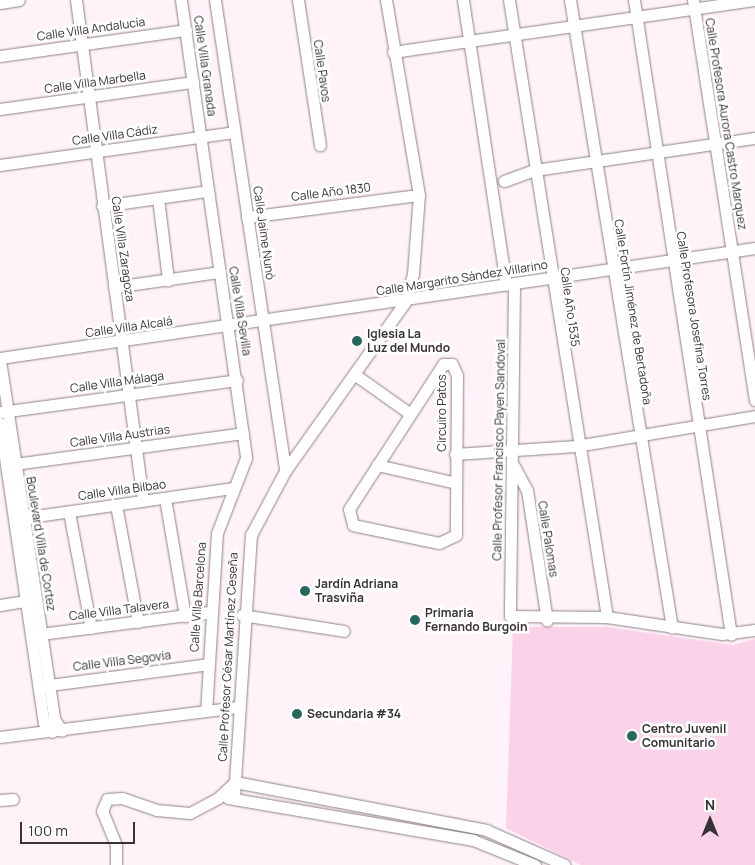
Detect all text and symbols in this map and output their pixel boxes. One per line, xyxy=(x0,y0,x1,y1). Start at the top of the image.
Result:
street label: Calle Villa Andalucía xyxy=(36,14,146,44)
street label: Calle Villa Granada xyxy=(191,15,219,117)
street label: Calle Profesora Aurora Castro Marquez xyxy=(702,17,750,231)
street label: Calle Pavos xyxy=(310,39,334,103)
street label: Calle Villa Marbella xyxy=(43,68,147,96)
street label: Calle Villa Cádiz xyxy=(71,122,159,148)
street label: Calle Año 1830 xyxy=(290,180,372,204)
street label: Calle Jaime Nunó xyxy=(250,185,278,281)
street label: Calle Villa Zaragoza xyxy=(108,195,138,303)
street label: Calle Fortín Jiménez de Bertadoña xyxy=(611,218,655,406)
street label: Calle Profesora Josefina Torres xyxy=(674,230,714,402)
street label: Calle Margarito Sández Villarino xyxy=(375,257,549,299)
street label: Calle Villa Sevilla xyxy=(226,265,254,357)
street label: Calle Año 1535 xyxy=(557,267,583,347)
street label: Calle Villa Alcalá xyxy=(84,314,174,340)
place label: Iglesia La Luz del Mundo xyxy=(367,327,450,355)
marker: Iglesia La Luz del Mundo xyxy=(351,335,363,347)
street label: Calle Profesor Francisco Payen Sandoval xyxy=(490,339,508,561)
street label: Calle Villa Málaga xyxy=(69,368,165,396)
street label: Circuiro Patos xyxy=(435,374,449,452)
street label: Calle Villa Austrias xyxy=(69,422,171,450)
street label: Boulevard Villa de Cortez xyxy=(23,476,59,612)
street label: Calle Villa Bilbao xyxy=(77,477,167,503)
street label: Calle Palomas xyxy=(535,500,561,578)
street label: Calle Villa Barcelona xyxy=(187,542,209,652)
street label: Calle Profesor César Martínez Ceseña xyxy=(215,552,241,762)
place label: Jardín Adriana Trasviña xyxy=(315,577,398,605)
marker: Jardín Adriana Trasviña xyxy=(299,585,311,597)
street label: Calle Villa Talavera xyxy=(68,597,170,623)
place label: Primaria Fernando Burgoin xyxy=(425,606,527,634)
marker: Primaria Fernando Burgoin xyxy=(409,614,421,626)
street label: Calle Villa Segovia xyxy=(72,648,172,674)
place label: Secundaria #34 xyxy=(307,707,401,721)
marker: Secundaria #34 xyxy=(291,708,303,720)
place label: Centro Juvenil Comunitario xyxy=(642,722,726,750)
marker: Centro Juvenil Comunitario xyxy=(626,730,638,742)
north arrow xyxy=(685,795,735,845)
text: N xyxy=(705,795,715,814)
scale bar xyxy=(22,812,138,844)
text: 100 m xyxy=(28,820,68,841)

